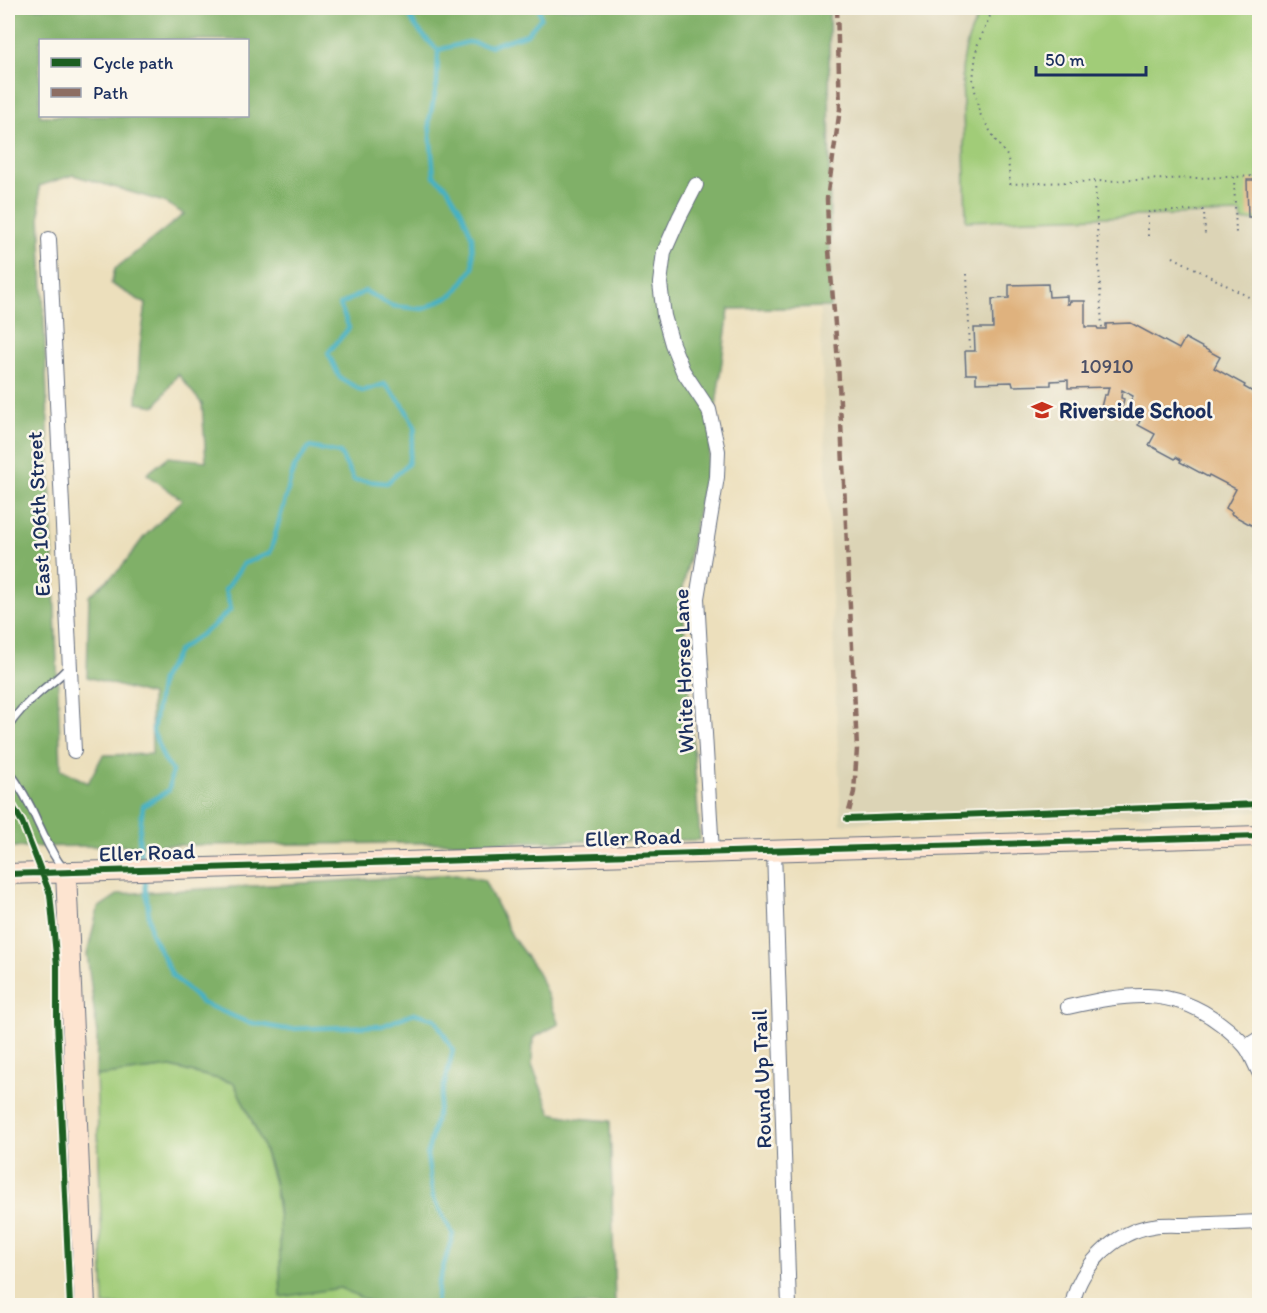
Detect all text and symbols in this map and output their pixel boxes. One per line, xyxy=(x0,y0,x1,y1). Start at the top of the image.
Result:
legend xyxy=(39,39,249,117)
scale bar xyxy=(1036,39,1146,77)
text: 50 m xyxy=(1045,49,1085,71)
text: Cycle path xyxy=(93,52,174,74)
text: Path xyxy=(93,82,128,104)
house number: 10910 xyxy=(1080,354,1134,378)
place label: Riverside School xyxy=(1059,397,1213,424)
school or university icon: Riverside School xyxy=(1030,398,1054,422)
street label: East 106th Street xyxy=(21,431,56,597)
street label: White Horse Lane xyxy=(667,588,700,754)
street label: Eller Road xyxy=(584,822,682,853)
street label: Eller Road xyxy=(98,837,196,868)
street label: Round Up Trail xyxy=(746,1009,777,1149)

